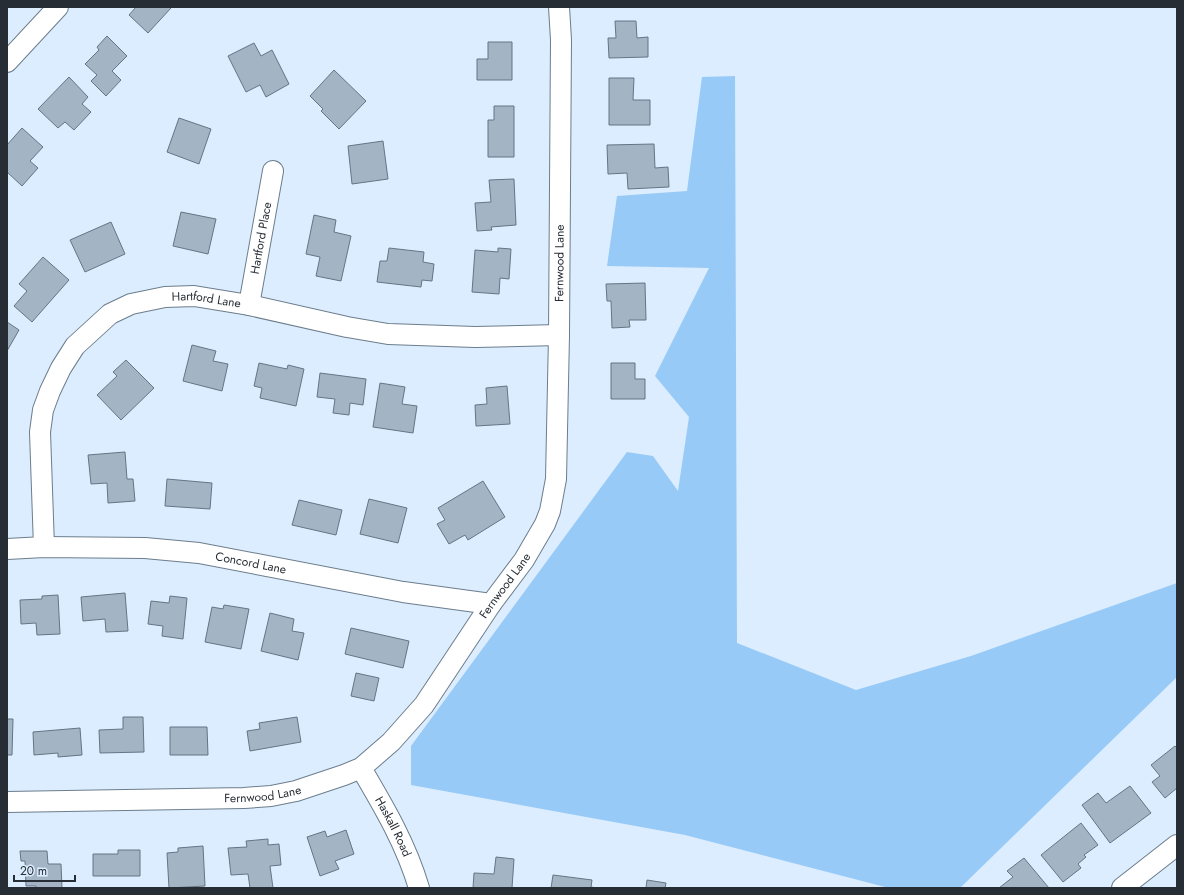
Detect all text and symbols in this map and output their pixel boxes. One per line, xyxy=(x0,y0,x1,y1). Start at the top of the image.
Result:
street label: Hartford Place xyxy=(246,201,276,276)
street label: Fernwood Lane xyxy=(550,224,569,302)
street label: Hartford Lane xyxy=(171,287,242,313)
street label: Concord Lane xyxy=(214,547,288,578)
street label: Fernwood Lane xyxy=(475,550,535,622)
street label: Fernwood Lane xyxy=(224,781,304,807)
street label: Haskall Road xyxy=(370,793,416,860)
scale bar xyxy=(14,857,75,883)
text: 20 m xyxy=(20,862,47,880)

